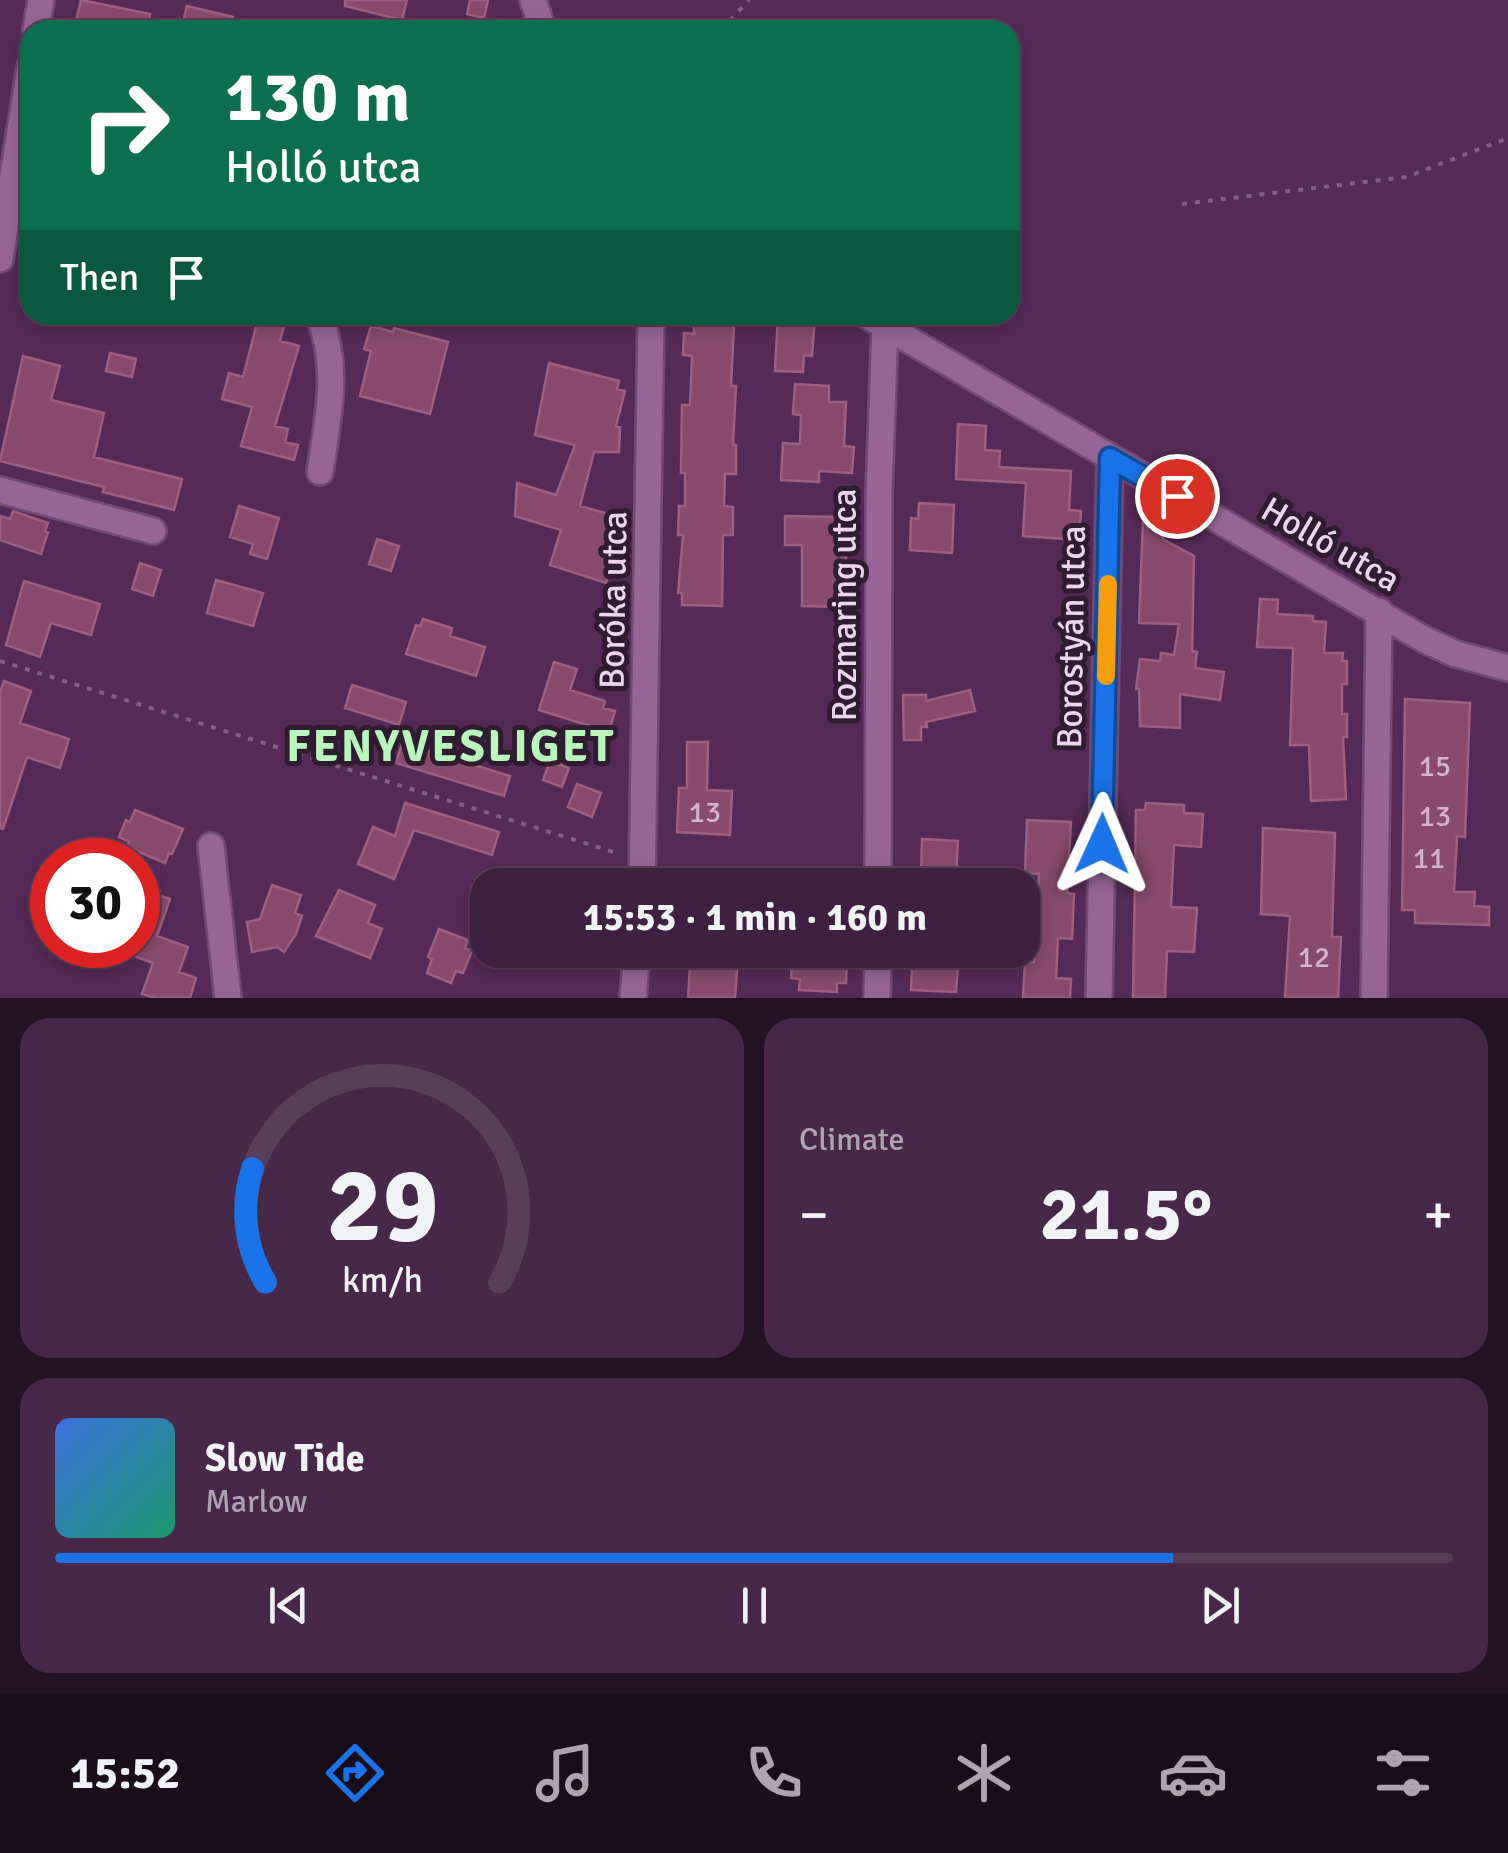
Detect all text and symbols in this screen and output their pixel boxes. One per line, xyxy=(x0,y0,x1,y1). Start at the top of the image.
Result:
text: 130 m xyxy=(225,54,410,140)
icon: right xyxy=(60,60,190,190)
text: Holló utca xyxy=(225,140,422,195)
icon: arrive xyxy=(159,250,214,305)
text: Then xyxy=(60,254,139,301)
pin xyxy=(1135,454,1220,539)
icon: arrive xyxy=(1150,469,1205,524)
street label: Rozmaring utca xyxy=(823,488,866,722)
street label: Holló utca xyxy=(1254,488,1408,601)
street label: Boróka utca xyxy=(590,511,637,689)
street label: Borostyán utca xyxy=(1048,525,1095,749)
district label: FENYVESLIGET xyxy=(286,719,616,774)
house number: 15 xyxy=(1419,748,1451,785)
position arrow xyxy=(1050,792,1154,896)
house number: 13 xyxy=(689,794,721,831)
house number: 13 xyxy=(1419,798,1451,835)
speed limit sign: 30 xyxy=(30,838,160,968)
house number: 11 xyxy=(1413,840,1445,877)
text: 15:53 · 1 min · 160 m xyxy=(583,894,927,941)
house number: 12 xyxy=(1298,939,1330,976)
text: Climate xyxy=(799,1120,905,1159)
text: 29 xyxy=(326,1142,438,1270)
text: 21.5° xyxy=(1040,1168,1213,1261)
text: − xyxy=(799,1181,829,1249)
text: + xyxy=(1423,1181,1453,1249)
text: km/h xyxy=(342,1258,422,1302)
text: Slow Tide xyxy=(205,1435,365,1482)
text: Marlow xyxy=(205,1482,307,1521)
icon: previous xyxy=(261,1578,316,1633)
icon: pause xyxy=(727,1578,782,1633)
icon: next xyxy=(1193,1578,1248,1633)
icon: directions xyxy=(320,1738,390,1808)
icon: music xyxy=(530,1738,600,1808)
icon: phone xyxy=(739,1738,809,1808)
icon: climate xyxy=(949,1738,1019,1808)
icon: car xyxy=(1158,1738,1228,1808)
icon: filters xyxy=(1368,1738,1438,1808)
text: 15:52 xyxy=(70,1746,180,1801)

